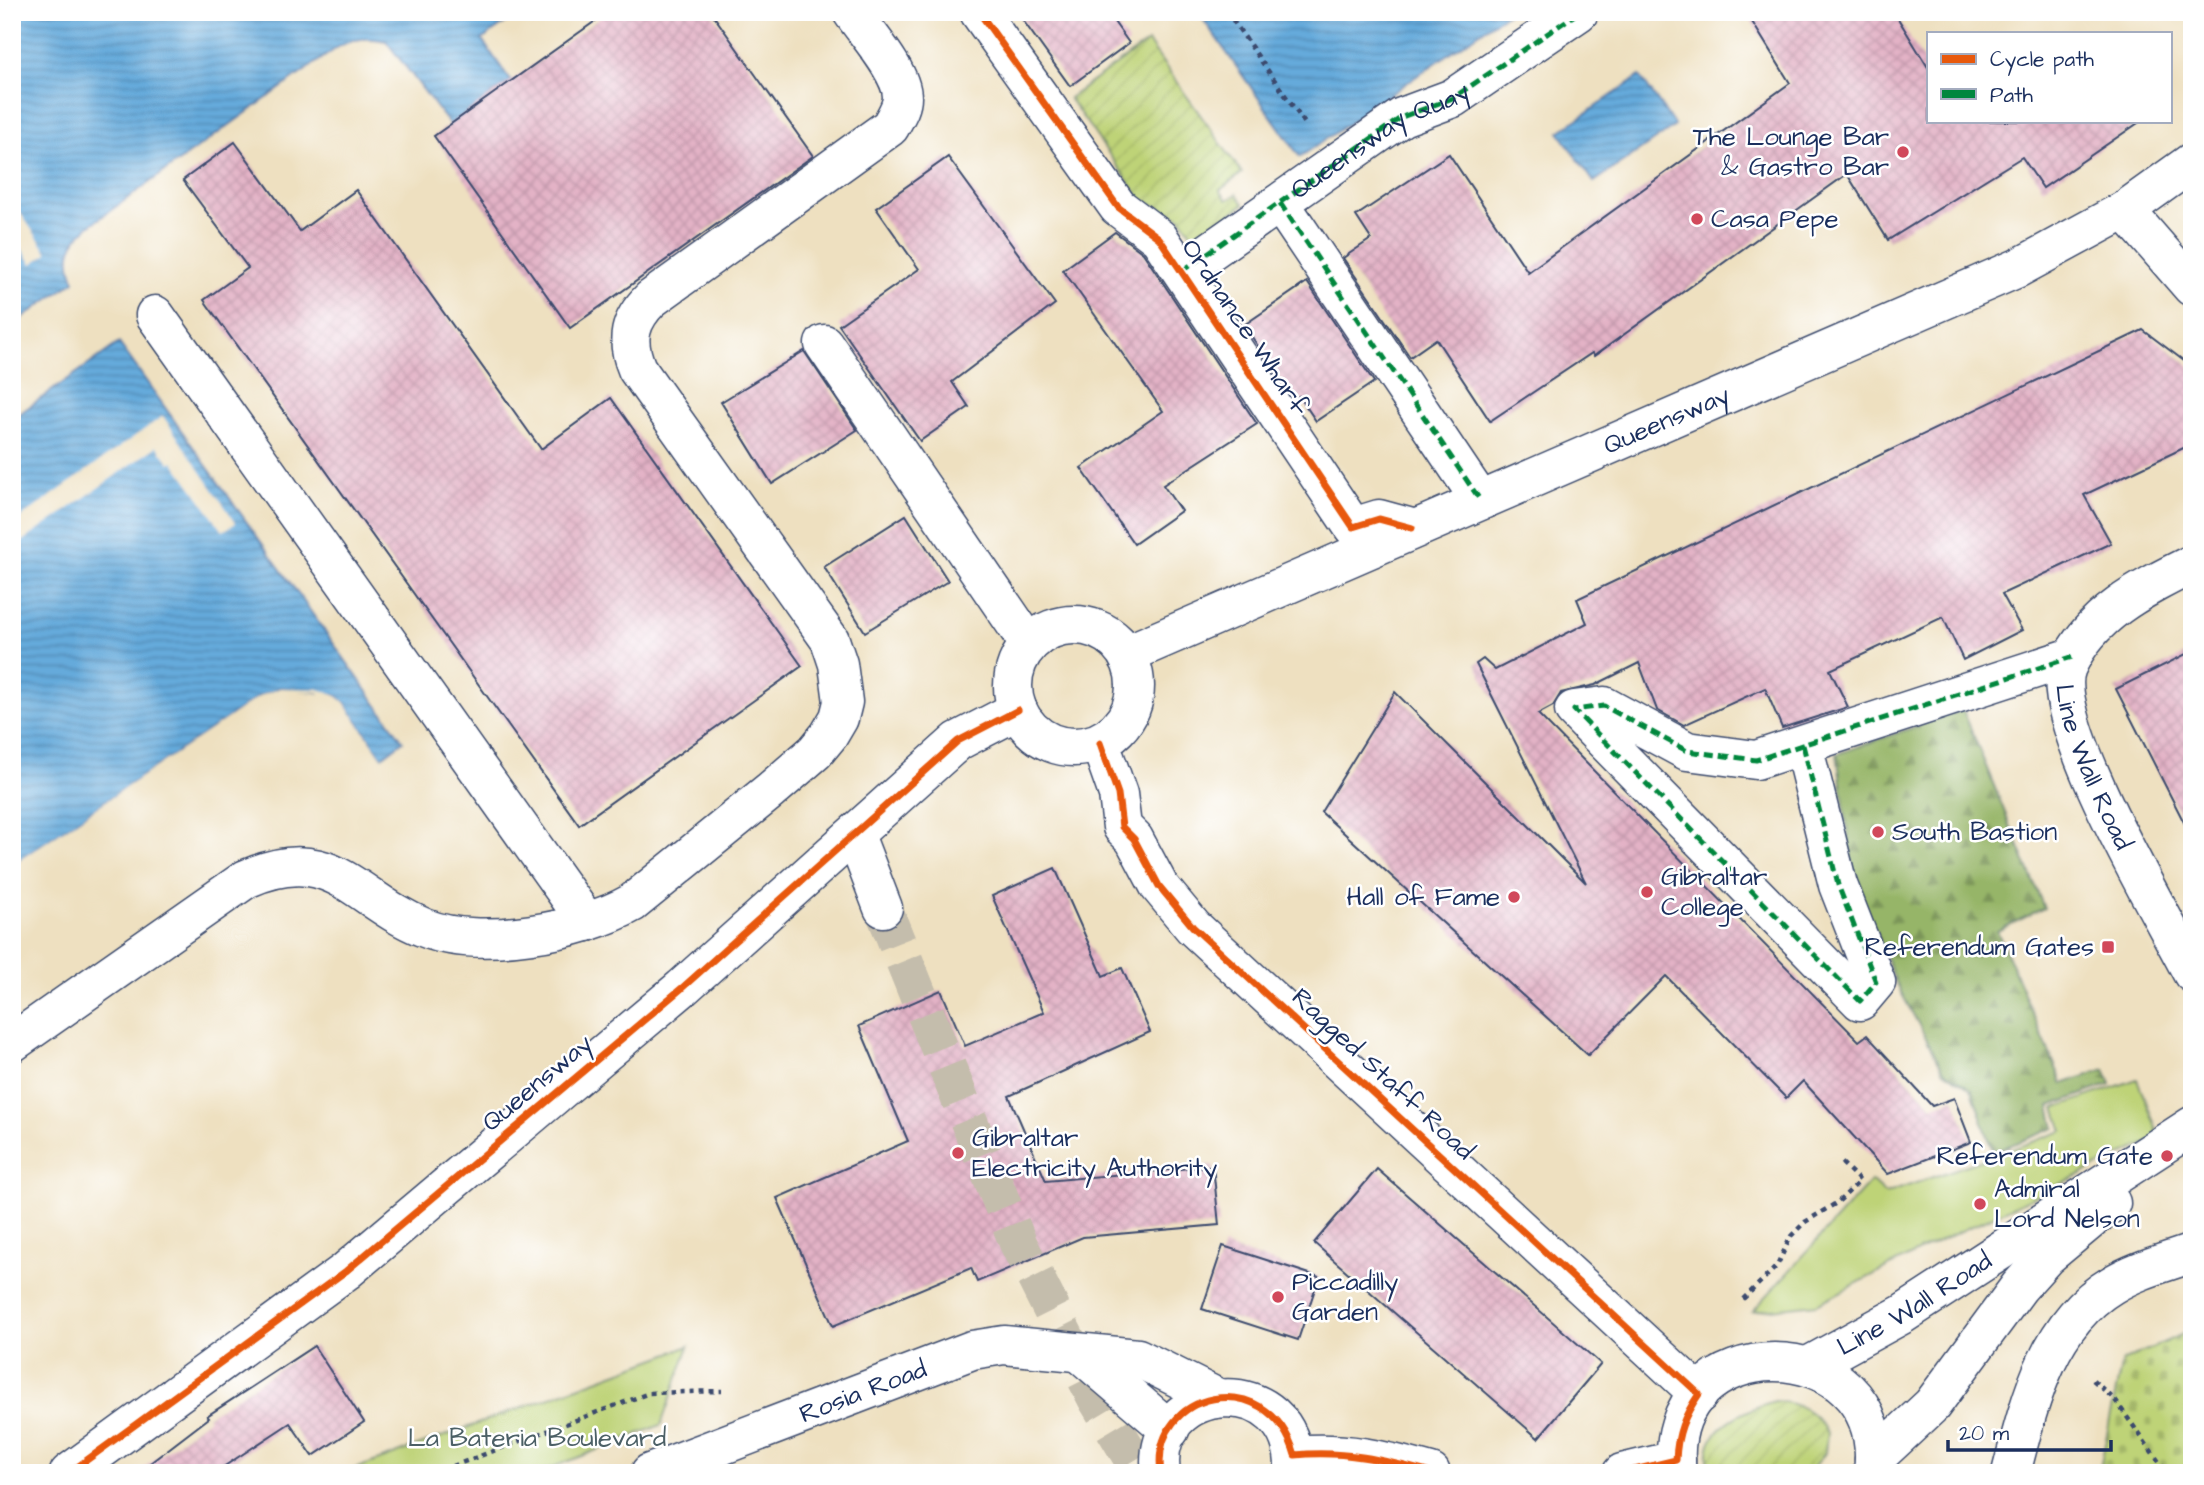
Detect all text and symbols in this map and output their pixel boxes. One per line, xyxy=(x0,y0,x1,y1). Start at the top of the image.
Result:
legend xyxy=(1927,32,2172,122)
text: Cycle path xyxy=(1990,45,2095,76)
street label: Queensway Quay xyxy=(1283,73,1478,208)
text: Path xyxy=(1990,81,2034,110)
place label: The Lounge Bar & Gastro Bar xyxy=(1693,119,1889,185)
marker: The Lounge Bar & Gastro Bar xyxy=(1895,144,1911,160)
place label: Casa Pepe xyxy=(1711,201,1839,237)
marker: Casa Pepe xyxy=(1689,211,1705,227)
street label: Ordnance Wharf xyxy=(1173,232,1318,423)
street label: Queensway xyxy=(1598,377,1736,464)
street label: Line Wall Road xyxy=(2046,682,2141,856)
place label: South Bastion xyxy=(1892,814,2057,850)
marker: South Bastion xyxy=(1870,824,1886,840)
place label: Gibraltar College xyxy=(1661,859,1767,927)
place label: Hall of Fame xyxy=(1346,879,1500,915)
marker: Gibraltar College xyxy=(1639,884,1655,900)
marker: Hall of Fame xyxy=(1506,889,1522,905)
place label: Referendum Gates xyxy=(1864,929,2094,965)
marker: Referendum Gates xyxy=(2100,939,2116,955)
street label: Ragged Staff Road xyxy=(1282,980,1482,1170)
street label: Queensway xyxy=(474,1026,601,1142)
place label: Gibraltar Electricity Authority xyxy=(972,1120,1217,1188)
place label: Referendum Gate xyxy=(1936,1138,2153,1174)
marker: Gibraltar Electricity Authority xyxy=(950,1145,966,1161)
marker: Referendum Gate xyxy=(2159,1148,2175,1164)
place label: Admiral Lord Nelson xyxy=(1994,1171,2140,1237)
marker: Admiral Lord Nelson xyxy=(1972,1196,1988,1212)
street label: Line Wall Road xyxy=(1830,1243,1999,1365)
place label: Piccadilly Garden xyxy=(1292,1264,1398,1330)
marker: Piccadilly Garden xyxy=(1270,1289,1286,1305)
street label: Rosia Road xyxy=(794,1351,932,1432)
scale bar xyxy=(1948,1408,2111,1452)
text: 20 m xyxy=(1959,1419,2010,1448)
park label: La Bateria Boulevard xyxy=(408,1420,666,1456)

